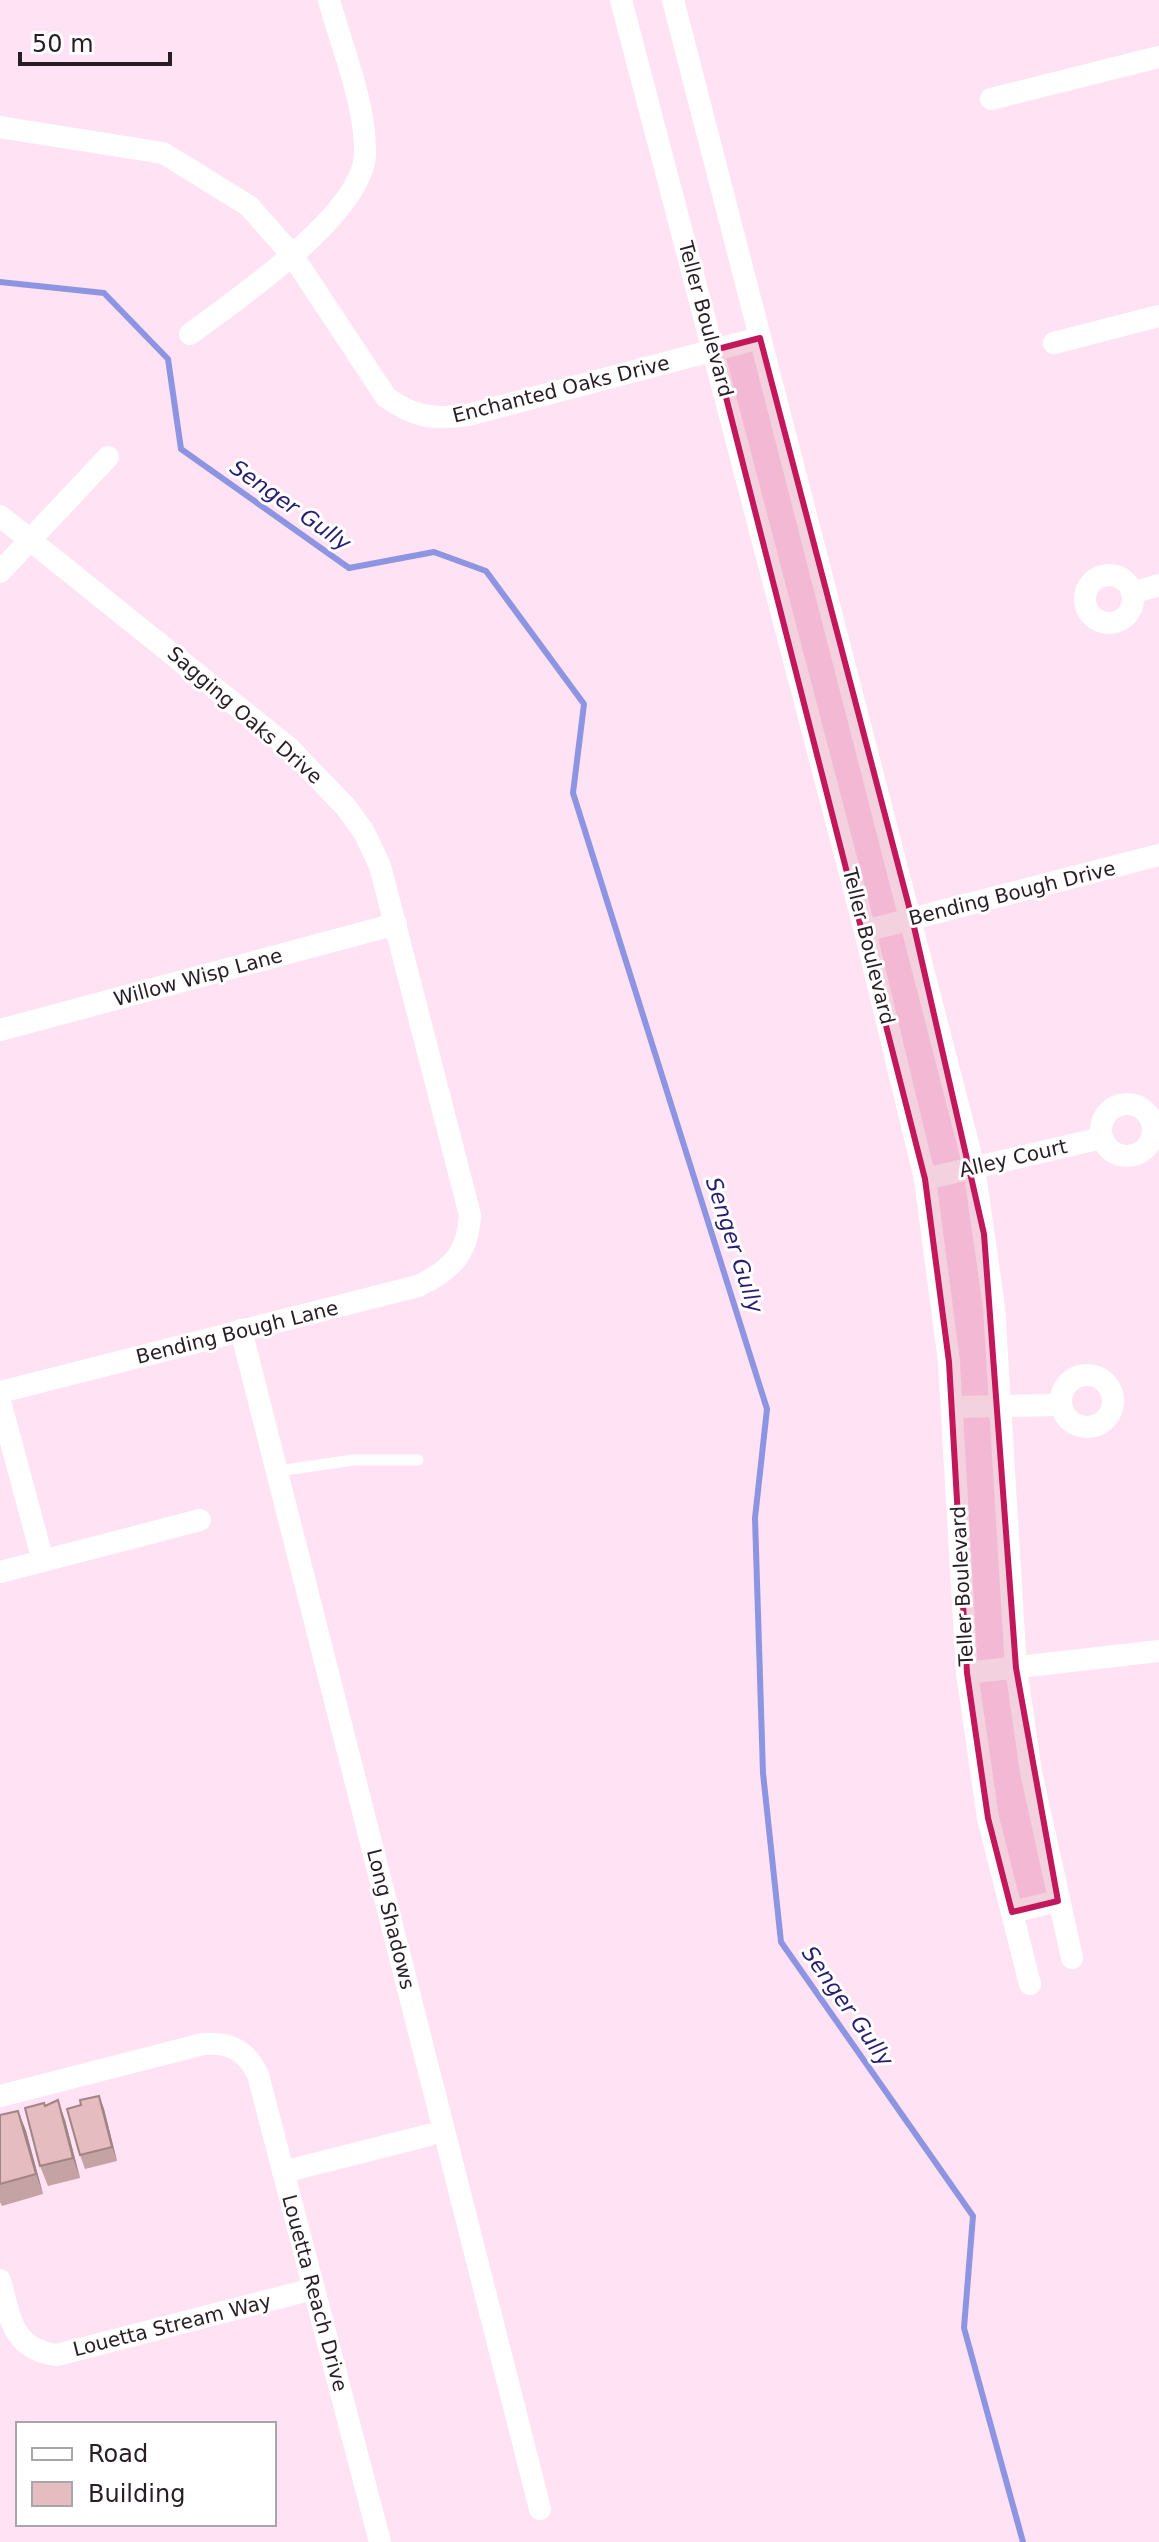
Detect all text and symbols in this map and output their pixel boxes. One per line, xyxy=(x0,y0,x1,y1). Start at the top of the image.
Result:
scale bar xyxy=(20,16,170,66)
text: 50 m xyxy=(32,30,94,58)
street label: Teller Boulevard xyxy=(673,238,738,400)
street label: Enchanted Oaks Drive xyxy=(450,350,672,428)
water label: Senger Gully xyxy=(226,455,357,557)
street label: Sagging Oaks Drive xyxy=(163,641,327,789)
street label: Bending Bough Drive xyxy=(906,856,1118,930)
street label: Teller Boulevard xyxy=(838,864,900,1027)
street label: Willow Wisp Lane xyxy=(111,943,285,1011)
street label: Alley Court xyxy=(957,1134,1070,1182)
water label: Senger Gully xyxy=(701,1174,769,1317)
street label: Bending Bough Lane xyxy=(133,1295,341,1369)
street label: Teller Boulevard xyxy=(946,1505,978,1668)
street label: Long Shadows xyxy=(362,1846,420,1992)
water label: Senger Gully xyxy=(797,1941,899,2072)
street label: Louetta Reach Drive xyxy=(277,2192,353,2394)
street label: Louetta Stream Way xyxy=(70,2289,274,2361)
legend xyxy=(16,2422,276,2526)
text: Road xyxy=(88,2440,148,2468)
text: Building xyxy=(88,2480,185,2508)

